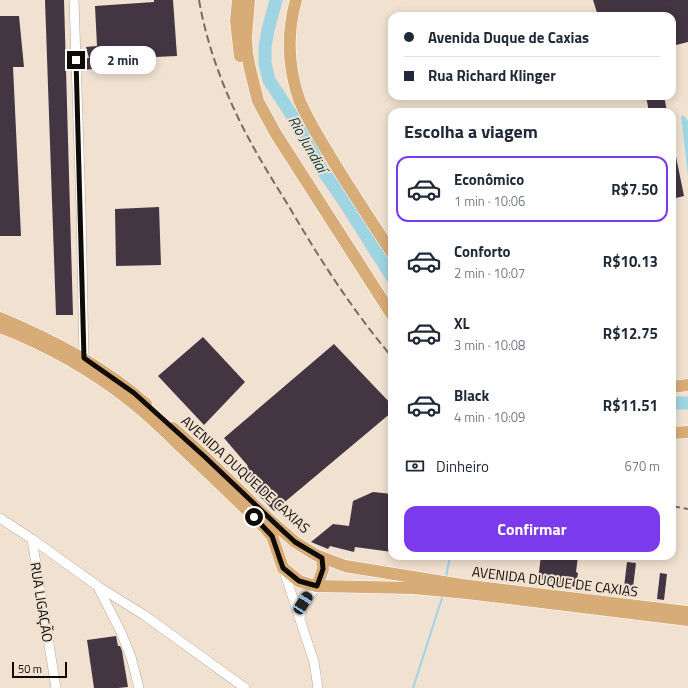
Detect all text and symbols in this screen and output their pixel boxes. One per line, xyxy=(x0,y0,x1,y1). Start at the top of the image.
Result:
text: Avenida Duque de Caxias xyxy=(428,26,589,49)
callout: 2 min xyxy=(90,46,156,74)
text: 2 min xyxy=(107,50,139,70)
route end xyxy=(67,51,85,69)
text: Rua Richard Klinger xyxy=(428,64,556,87)
water label: Rio Jundiaí xyxy=(282,111,336,180)
text: Escolha a viagem xyxy=(404,118,538,145)
text: Econômico xyxy=(454,168,524,191)
icon: car xyxy=(406,171,442,207)
text: R$7.50 xyxy=(611,178,658,201)
text: 1 min · 10:06 xyxy=(454,191,525,211)
text: Conforto xyxy=(454,240,511,263)
icon: car xyxy=(406,243,442,279)
text: R$10.13 xyxy=(603,250,658,273)
text: 2 min · 10:07 xyxy=(454,263,525,283)
text: XL xyxy=(454,312,470,335)
icon: car xyxy=(406,315,442,351)
text: R$12.75 xyxy=(603,322,658,345)
text: 3 min · 10:08 xyxy=(454,335,525,355)
text: Black xyxy=(454,384,489,407)
icon: car xyxy=(406,387,442,423)
text: R$11.51 xyxy=(603,394,658,417)
text: 4 min · 10:09 xyxy=(454,407,525,427)
street label: AVENIDA DUQUE DE CAXIAS xyxy=(177,410,315,538)
icon: cash xyxy=(404,455,426,477)
text: Dinheiro xyxy=(436,455,489,478)
text: 670 m xyxy=(624,456,660,476)
button: Confirmar xyxy=(404,506,660,552)
route start xyxy=(245,508,263,526)
street label: RUA LIGAÇÃO xyxy=(25,560,59,644)
street label: AVENIDA DUQUE DE CAXIAS xyxy=(471,560,639,602)
car xyxy=(291,590,315,616)
scale bar xyxy=(12,660,67,679)
text: 50 m xyxy=(18,661,42,677)

